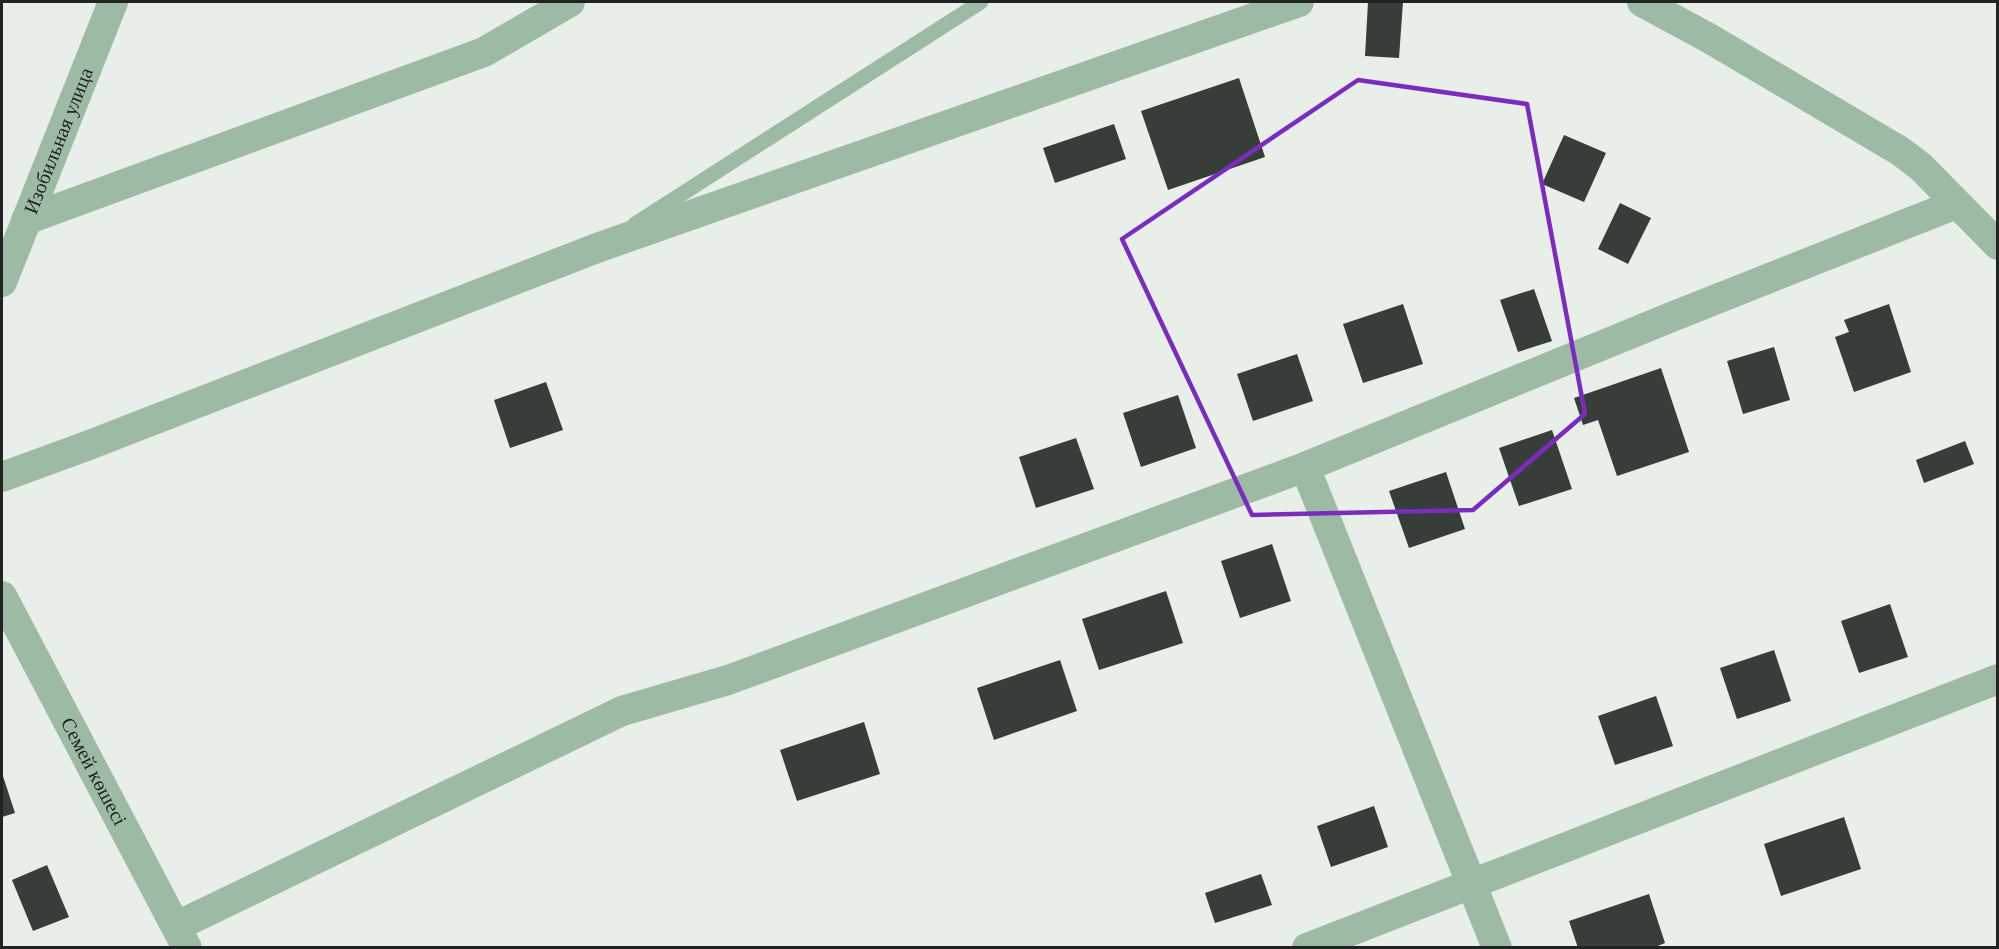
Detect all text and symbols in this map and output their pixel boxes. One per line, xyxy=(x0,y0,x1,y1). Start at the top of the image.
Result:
street label: Изобильная улица xyxy=(19,64,97,217)
street label: Семей көшесі xyxy=(57,714,132,829)

